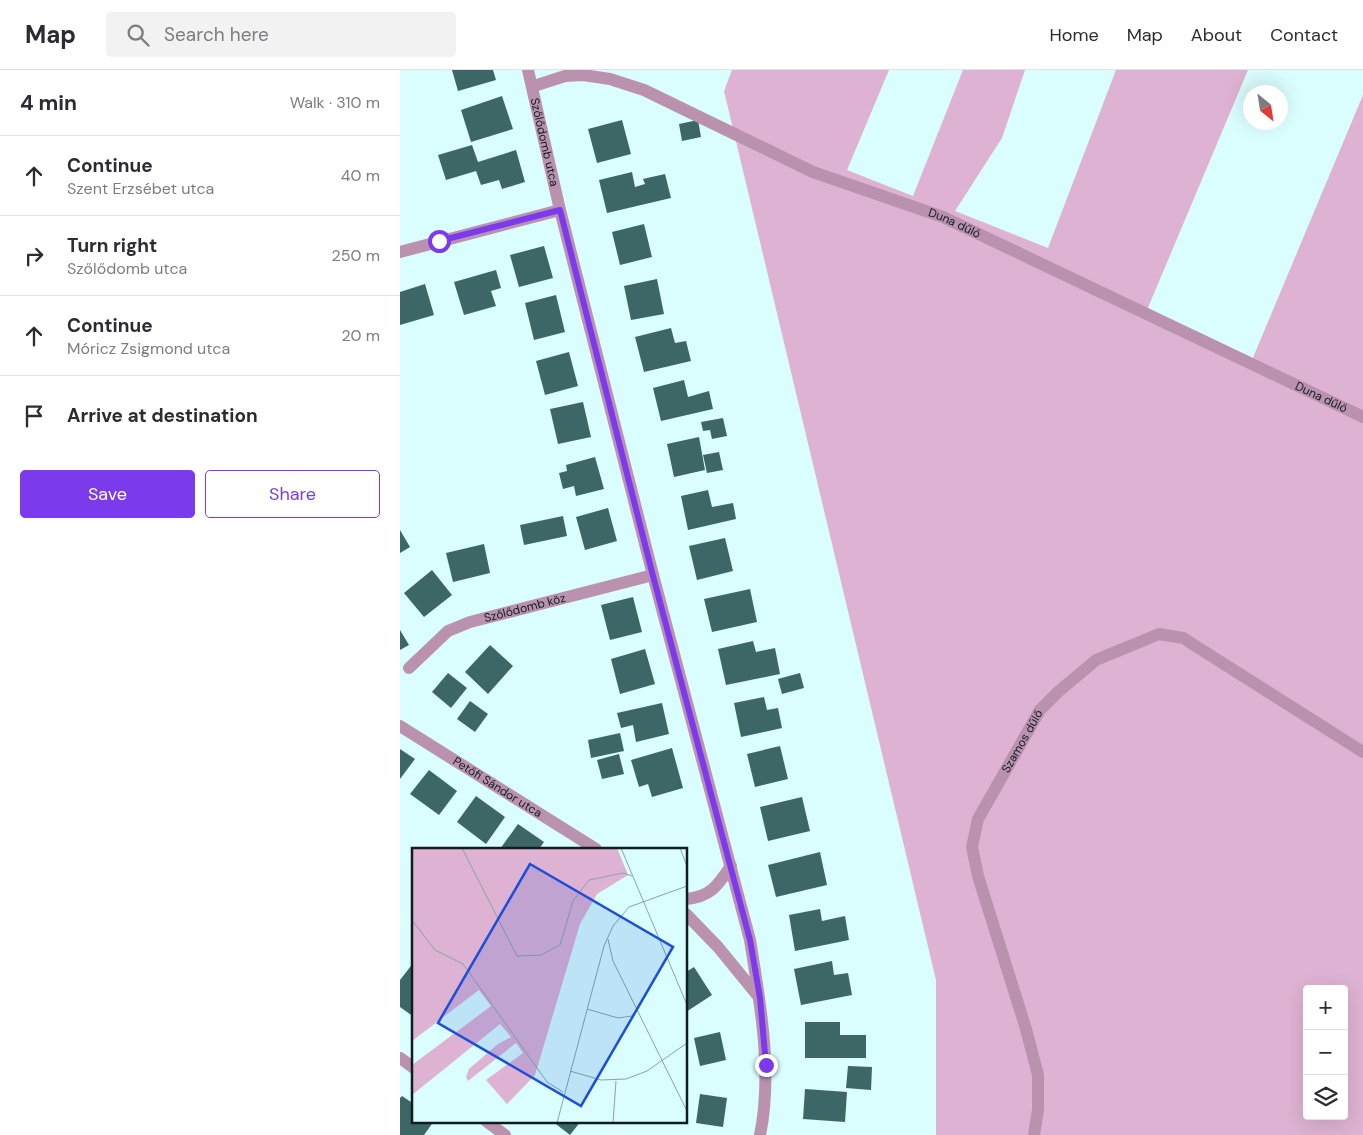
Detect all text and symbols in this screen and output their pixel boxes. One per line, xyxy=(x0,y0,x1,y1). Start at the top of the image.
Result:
search box xyxy=(106,12,456,57)
text: Map xyxy=(25,19,76,50)
icon: search xyxy=(124,21,152,49)
text: Search here xyxy=(164,22,269,47)
text: Home xyxy=(1049,23,1099,47)
text: Map xyxy=(1127,23,1163,47)
text: About xyxy=(1191,23,1242,47)
text: Contact xyxy=(1270,23,1338,47)
north arrow xyxy=(1243,85,1288,130)
text: 4 min xyxy=(20,89,77,117)
text: Walk · 310 m xyxy=(290,92,380,113)
street label: Szőlődomb utca xyxy=(527,96,562,188)
text: Continue xyxy=(67,153,153,178)
icon: ahead xyxy=(20,162,48,190)
text: 40 m xyxy=(341,165,380,186)
text: Szent Erzsébet utca xyxy=(67,178,214,199)
street label: Duna dűlő xyxy=(926,205,983,242)
route start xyxy=(428,230,451,253)
text: Turn right xyxy=(67,233,157,258)
icon: right xyxy=(20,242,48,270)
text: 250 m xyxy=(332,245,380,266)
text: Szőlődomb utca xyxy=(67,258,187,279)
text: Continue xyxy=(67,313,153,338)
icon: ahead xyxy=(20,322,48,350)
text: 20 m xyxy=(341,325,380,346)
text: Móricz Zsigmond utca xyxy=(67,338,230,359)
street label: Duna dűlő xyxy=(1293,378,1350,416)
icon: arrive xyxy=(20,402,48,430)
text: Arrive at destination xyxy=(67,403,258,428)
button: Save xyxy=(20,470,195,518)
button: Share xyxy=(205,470,380,518)
street label: Szőlődomb köz xyxy=(482,590,567,626)
street label: Szamos dűlő xyxy=(998,707,1047,776)
street label: Petőfi Sándor utca xyxy=(450,753,545,821)
inset map xyxy=(412,848,688,1122)
map controls xyxy=(1303,985,1348,1120)
button: + xyxy=(1303,985,1348,1030)
button: − xyxy=(1303,1030,1348,1075)
route end xyxy=(755,1054,778,1077)
button: layers xyxy=(1303,1075,1348,1120)

